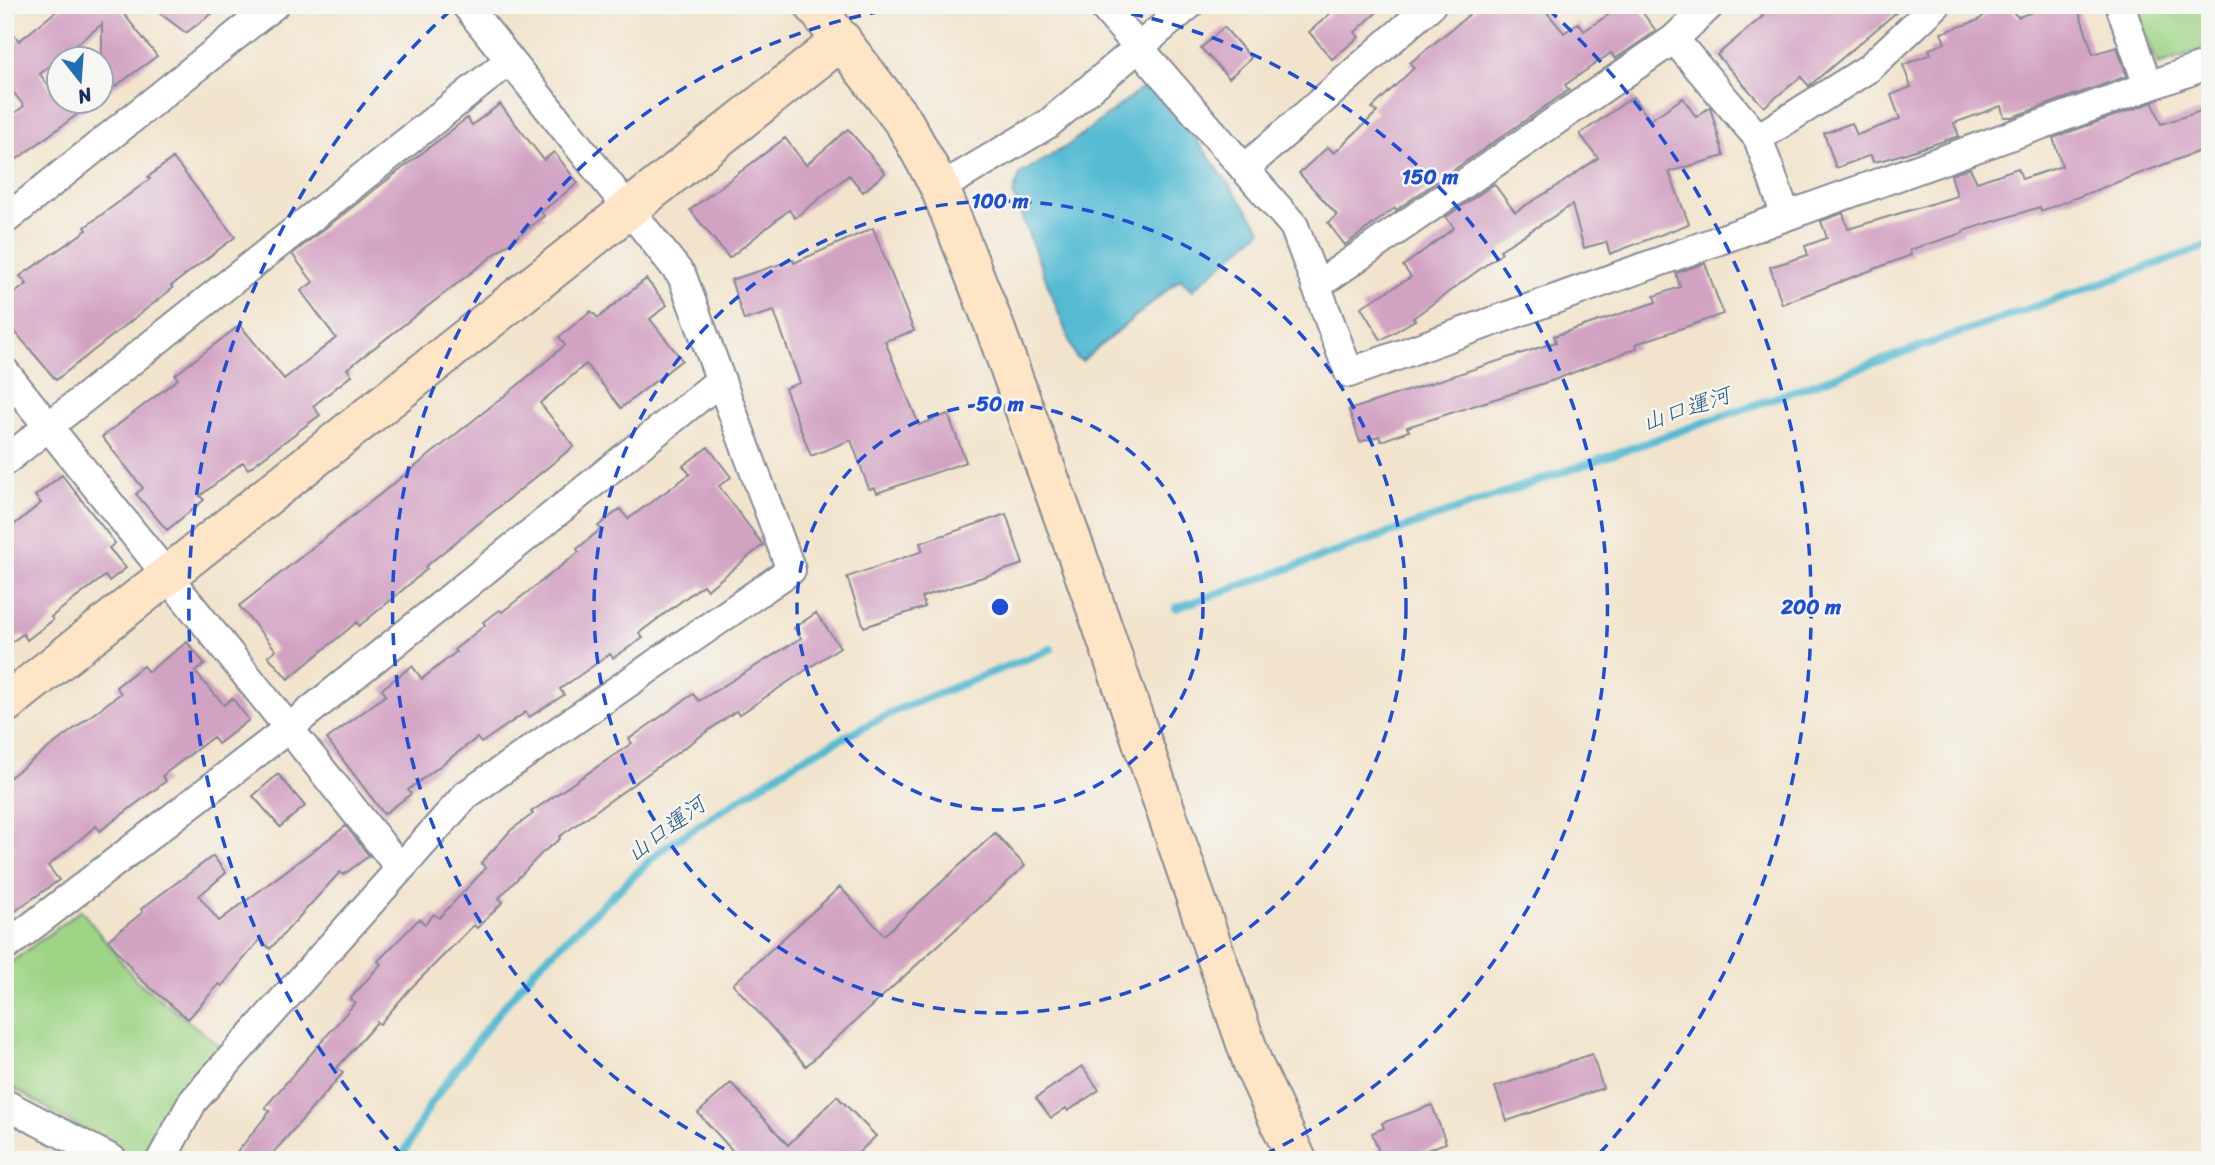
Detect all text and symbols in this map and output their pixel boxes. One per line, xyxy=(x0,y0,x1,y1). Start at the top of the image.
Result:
north arrow xyxy=(46,46,116,116)
text: N xyxy=(73,78,97,114)
text: 150 m xyxy=(1402,158,1459,196)
text: 100 m xyxy=(971,182,1029,220)
water label: 山口運河 xyxy=(1636,374,1739,443)
text: 50 m xyxy=(976,385,1025,423)
text: 200 m xyxy=(1780,588,1842,626)
centre of rings xyxy=(988,595,1012,619)
water label: 山口運河 xyxy=(617,783,717,873)

